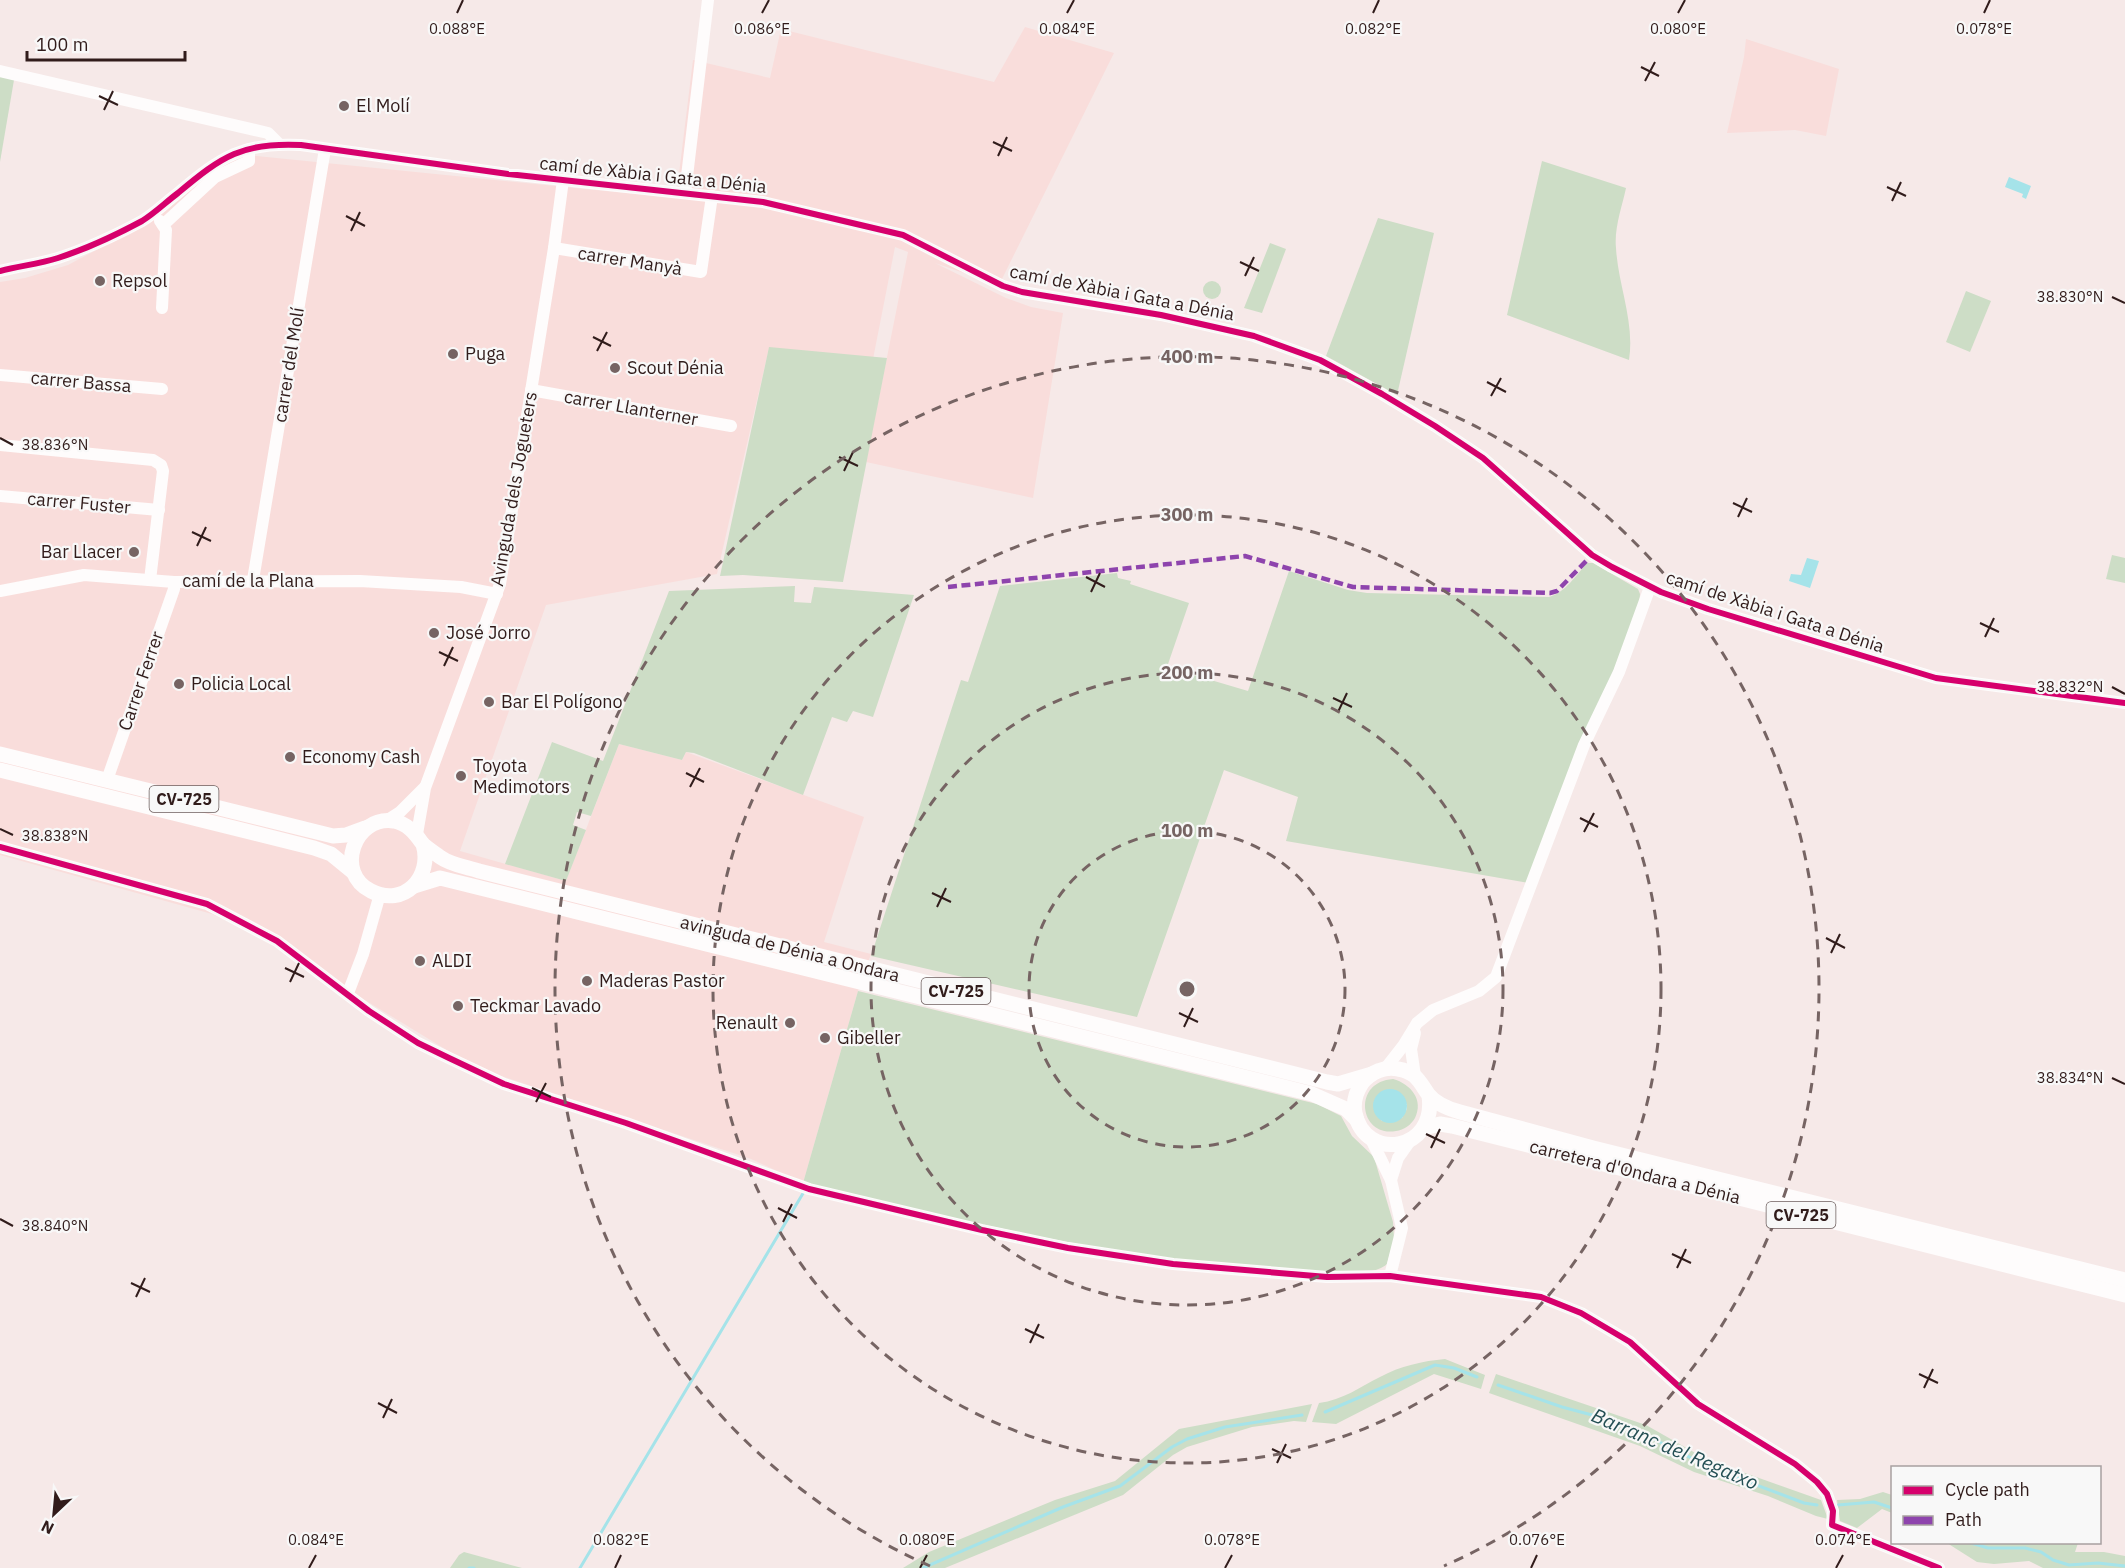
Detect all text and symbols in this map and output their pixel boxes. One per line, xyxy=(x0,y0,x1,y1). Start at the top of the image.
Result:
text: 0.088°E xyxy=(429,19,485,38)
text: 0.086°E xyxy=(734,19,790,38)
text: 0.084°E xyxy=(1039,19,1095,38)
text: 0.082°E xyxy=(1345,19,1401,38)
text: 0.080°E xyxy=(1650,19,1706,38)
text: 0.078°E xyxy=(1956,19,2012,38)
scale bar xyxy=(27,24,184,62)
text: 100 m xyxy=(36,33,88,56)
place label: El Molí xyxy=(356,94,410,117)
marker: El Molí xyxy=(337,99,351,113)
street label: camí de Xàbia i Gata a Dénia xyxy=(538,151,768,198)
street label: carrer Manyà xyxy=(576,241,684,280)
street label: camí de Xàbia i Gata a Dénia xyxy=(1008,259,1237,326)
place label: Repsol xyxy=(112,269,167,292)
marker: Repsol xyxy=(93,274,107,288)
text: 38.830°N xyxy=(2037,287,2103,306)
street label: carrer del Molí xyxy=(268,305,309,424)
place label: Puga xyxy=(465,342,506,365)
text: 400 m xyxy=(1161,345,1213,368)
marker: Puga xyxy=(446,347,460,361)
place label: Scout Dénia xyxy=(627,356,724,379)
marker: Scout Dénia xyxy=(608,361,622,375)
street label: carrer Bassa xyxy=(30,366,133,397)
street label: carrer Llanterner xyxy=(562,384,700,431)
street label: Avinguda dels Jogueters xyxy=(485,390,542,588)
text: 38.836°N xyxy=(22,435,88,454)
street label: carrer Fuster xyxy=(26,487,132,519)
text: 300 m xyxy=(1161,503,1213,526)
place label: Bar Llacer xyxy=(41,540,122,563)
marker: Bar Llacer xyxy=(127,545,141,559)
street label: camí de Xàbia i Gata a Dénia xyxy=(1663,565,1888,658)
street label: camí de la Plana xyxy=(182,569,314,592)
place label: José Jorro xyxy=(446,621,531,644)
marker: José Jorro xyxy=(427,626,441,640)
street label: Carrer Ferrer xyxy=(113,628,168,734)
text: 200 m xyxy=(1161,661,1213,684)
place label: Policia Local xyxy=(191,672,291,695)
marker: Policia Local xyxy=(172,677,186,691)
text: 38.832°N xyxy=(2037,677,2103,696)
place label: Bar El Polígono xyxy=(501,690,623,713)
marker: Bar El Polígono xyxy=(482,695,496,709)
place label: Economy Cash xyxy=(302,745,420,768)
marker: Economy Cash xyxy=(283,750,297,764)
place label: Toyota Medimotors xyxy=(473,754,570,798)
marker: Toyota Medimotors xyxy=(454,769,468,783)
road number: CV-725 xyxy=(150,786,219,812)
text: 100 m xyxy=(1161,819,1213,842)
text: 38.838°N xyxy=(22,826,88,845)
street label: avinguda de Dénia a Ondara xyxy=(678,910,903,987)
place label: ALDI xyxy=(432,949,472,972)
marker: ALDI xyxy=(413,954,427,968)
place label: Maderas Pastor xyxy=(599,969,725,992)
marker: Maderas Pastor xyxy=(580,974,594,988)
road number: CV-725 xyxy=(922,978,990,1004)
centre of rings xyxy=(1177,979,1197,999)
place label: Teckmar Lavado xyxy=(470,994,601,1017)
marker: Teckmar Lavado xyxy=(451,999,465,1013)
place label: Renault xyxy=(716,1011,778,1034)
marker: Renault xyxy=(783,1016,797,1030)
place label: Gibeller xyxy=(837,1026,901,1049)
marker: Gibeller xyxy=(818,1031,832,1045)
text: 38.834°N xyxy=(2037,1068,2103,1087)
street label: carretera d'Ondara a Dénia xyxy=(1527,1134,1743,1209)
road number: CV-725 xyxy=(1766,1202,1836,1228)
text: 38.840°N xyxy=(22,1216,88,1235)
water label: Barranc del Regatxo xyxy=(1588,1401,1763,1496)
legend xyxy=(1891,1466,2101,1544)
text: Cycle path xyxy=(1945,1478,2030,1501)
north arrow xyxy=(24,1484,84,1544)
text: Path xyxy=(1945,1508,1982,1531)
text: N xyxy=(38,1516,57,1539)
text: 0.084°E xyxy=(288,1530,344,1549)
text: 0.082°E xyxy=(593,1530,649,1549)
text: 0.080°E xyxy=(899,1530,955,1549)
text: 0.078°E xyxy=(1204,1530,1260,1549)
text: 0.076°E xyxy=(1509,1530,1565,1549)
text: 0.074°E xyxy=(1815,1530,1871,1549)

